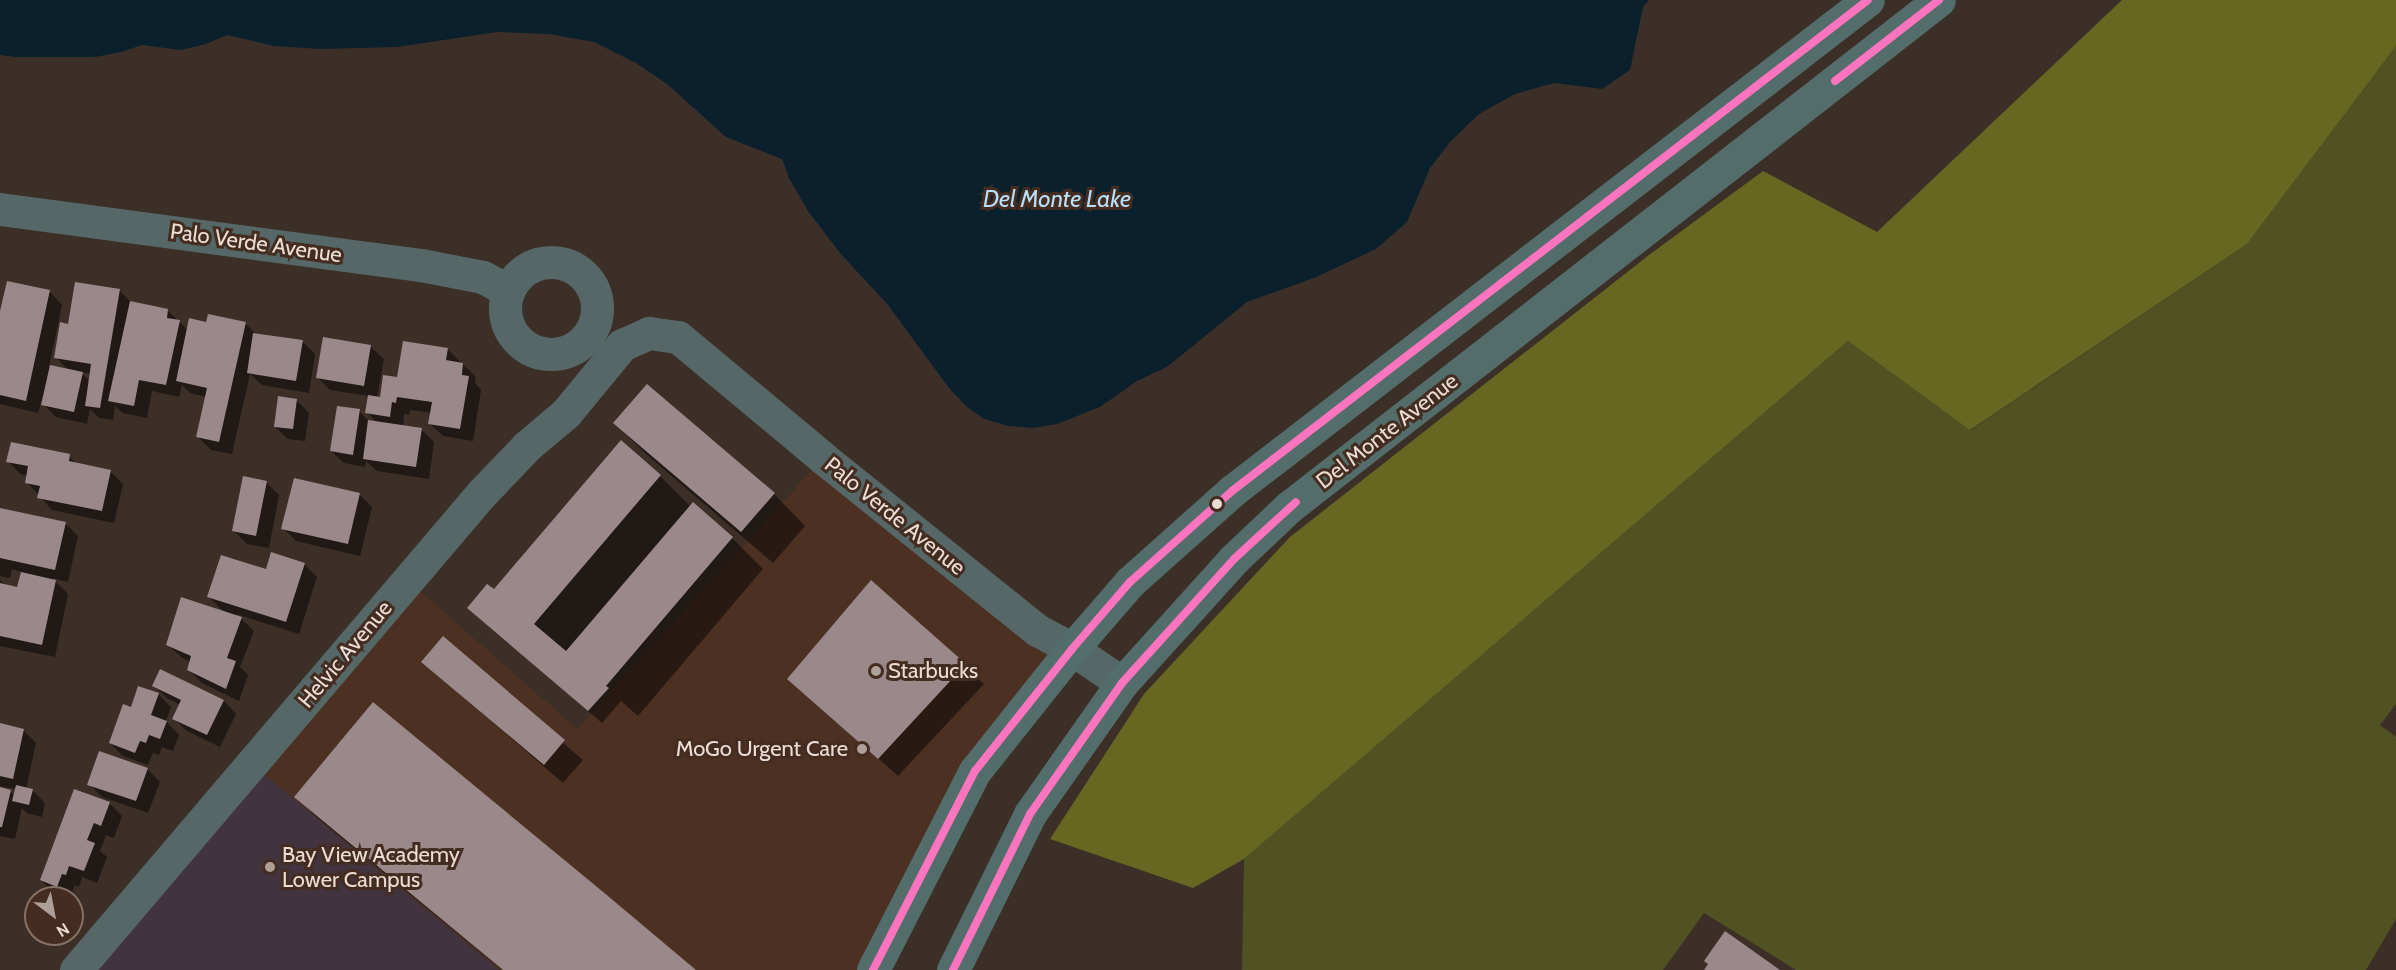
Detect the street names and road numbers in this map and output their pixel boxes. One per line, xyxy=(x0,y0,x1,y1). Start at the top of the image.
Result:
street label: Palo Verde Avenue xyxy=(168,218,344,268)
street label: Del Monte Avenue xyxy=(1311,368,1463,494)
street label: Palo Verde Avenue xyxy=(819,451,971,581)
street label: Helvic Avenue xyxy=(293,595,397,713)

